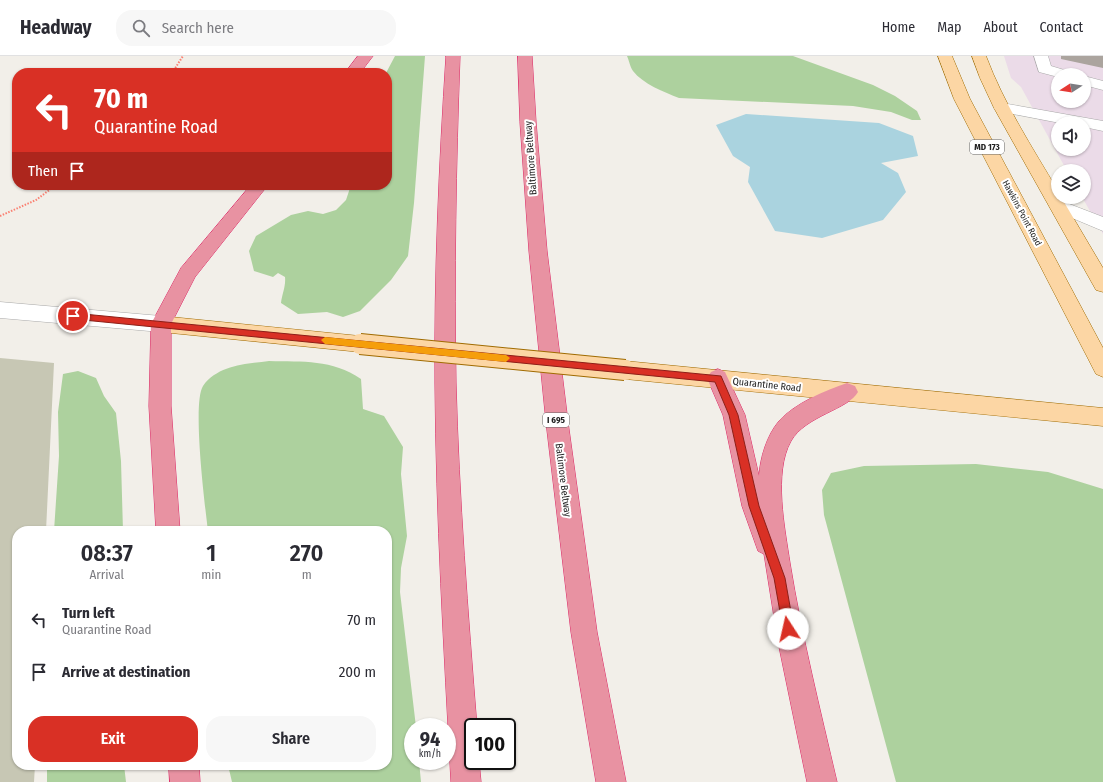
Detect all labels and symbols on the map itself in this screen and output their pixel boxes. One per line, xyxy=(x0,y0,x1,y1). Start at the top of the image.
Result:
north arrow xyxy=(1051,68,1091,108)
street label: Baltimore Beltway xyxy=(522,120,540,195)
road number: MD 173 xyxy=(970,140,1004,154)
street label: Hawkins Point Road xyxy=(1001,179,1044,248)
pin xyxy=(56,299,90,333)
street label: Quarantine Road xyxy=(732,375,802,395)
road number: I 695 xyxy=(543,413,569,427)
street label: Baltimore Beltway xyxy=(553,443,574,518)
position arrow xyxy=(767,608,809,650)
speed limit sign: 100 xyxy=(464,718,516,770)

